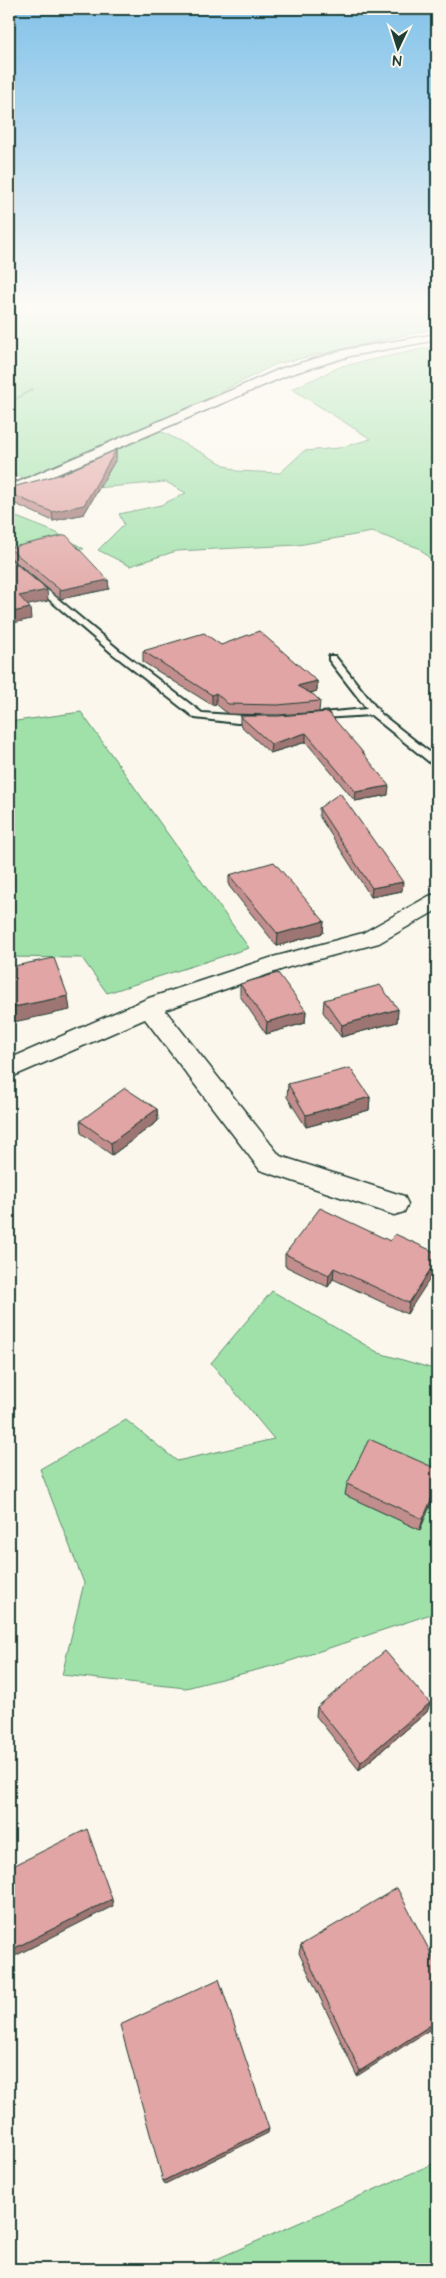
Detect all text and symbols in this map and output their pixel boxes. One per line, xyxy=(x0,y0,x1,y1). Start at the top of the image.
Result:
north arrow xyxy=(374,22,424,72)
text: N xyxy=(392,50,402,70)

